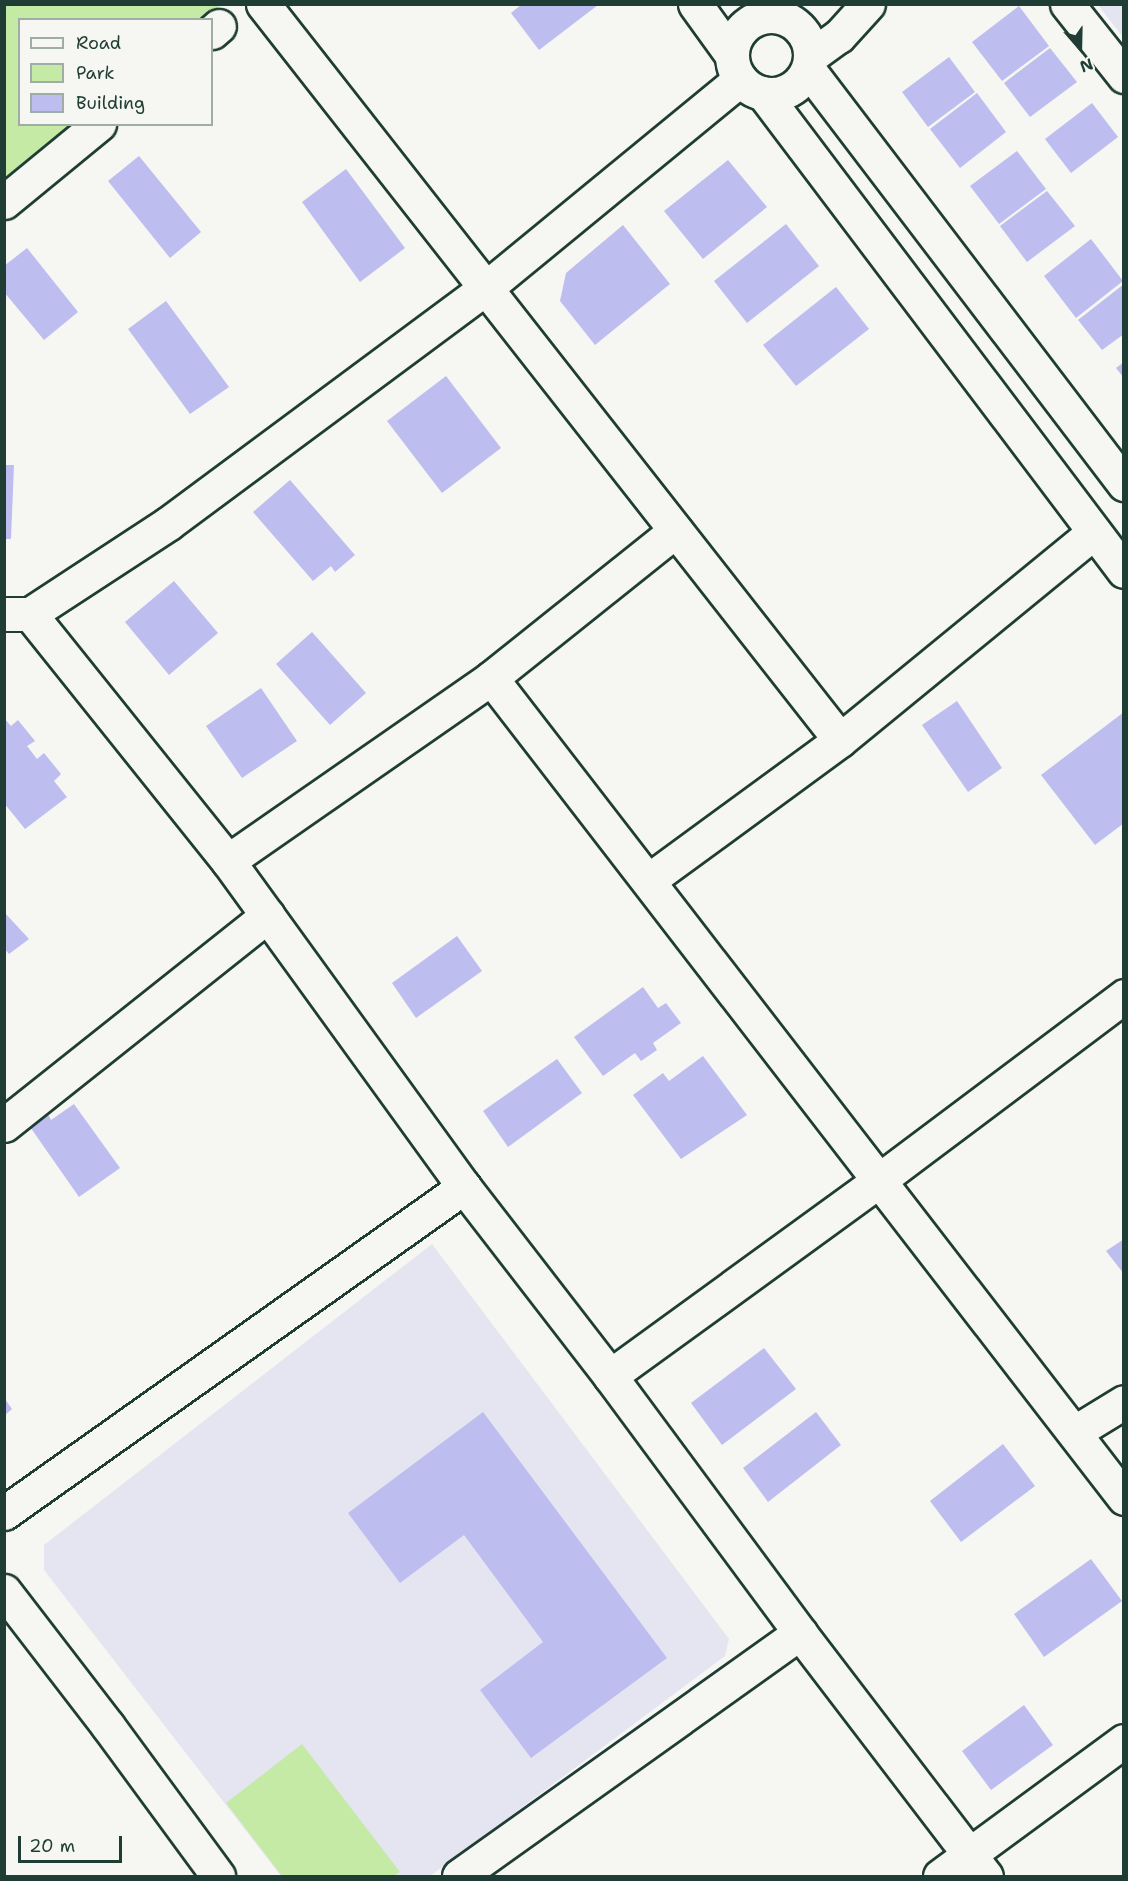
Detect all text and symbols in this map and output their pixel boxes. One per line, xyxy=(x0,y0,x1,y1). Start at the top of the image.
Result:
legend xyxy=(18,18,213,126)
north arrow xyxy=(1050,18,1110,78)
text: Road xyxy=(76,31,121,55)
text: N xyxy=(1077,53,1096,77)
text: Park xyxy=(76,61,115,85)
text: Building xyxy=(76,91,145,115)
scale bar xyxy=(21,1824,124,1862)
text: 20 m xyxy=(29,1834,75,1858)

